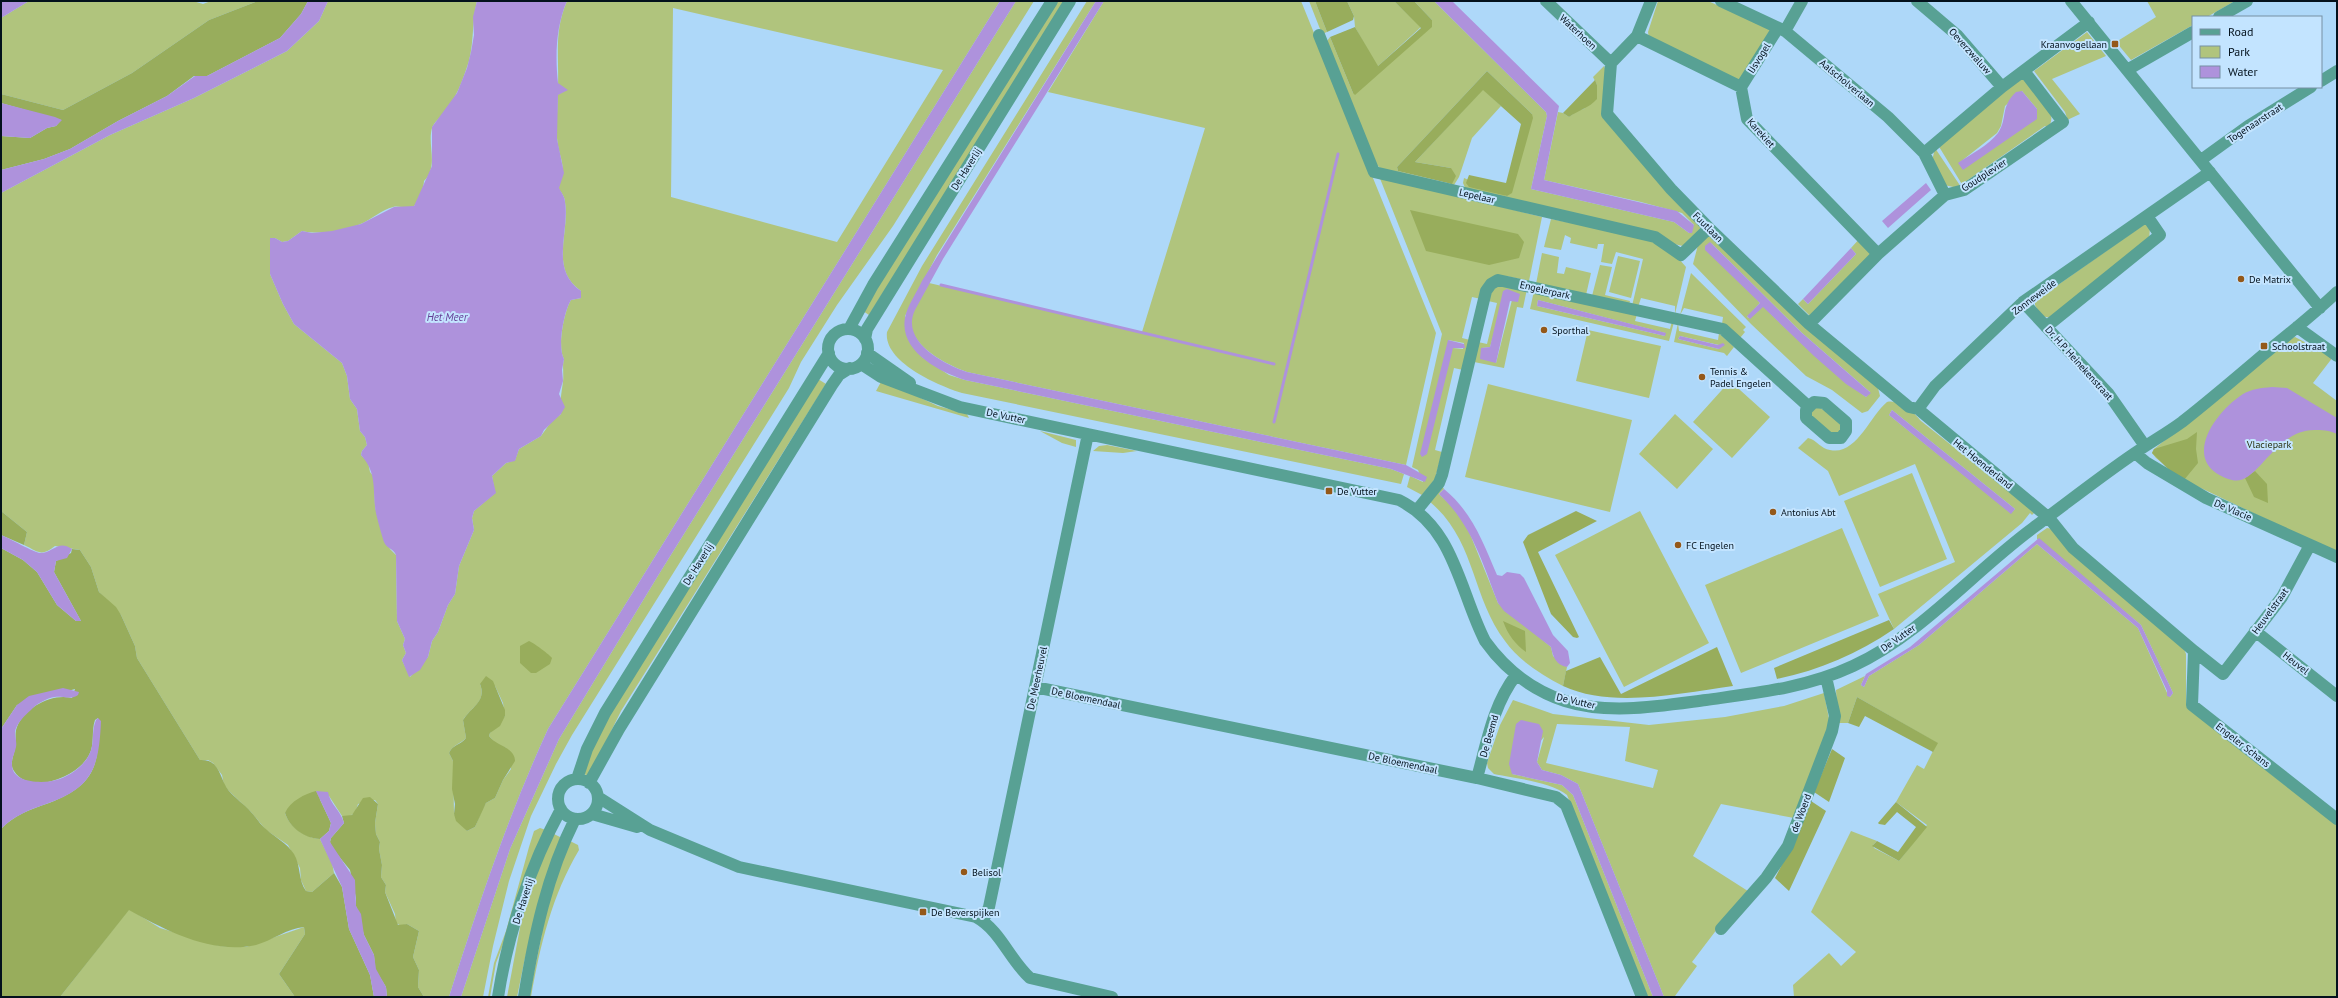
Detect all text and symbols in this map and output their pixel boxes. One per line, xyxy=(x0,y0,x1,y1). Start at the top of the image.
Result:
street label: Waterhoen xyxy=(1557,12,1599,52)
legend xyxy=(2192,16,2322,88)
text: Road xyxy=(2228,24,2253,39)
street label: Oeverzwaluw xyxy=(1946,25,1994,77)
place label: Kraanvogellaan xyxy=(2041,38,2107,51)
marker: Kraanvogellaan xyxy=(2110,39,2120,49)
street label: IJsvogel xyxy=(1745,40,1773,76)
text: Park xyxy=(2228,44,2250,59)
street label: Aalscholverlaan xyxy=(1817,56,1877,110)
text: Water xyxy=(2228,64,2258,79)
street label: Togenaarstraat xyxy=(2225,100,2286,146)
street label: Karekiet xyxy=(1744,116,1778,151)
street label: De Haverlij xyxy=(948,145,984,193)
street label: Goudplevier xyxy=(1959,155,2010,194)
street label: Lepelaar xyxy=(1458,186,1497,207)
street label: Fuutlaan xyxy=(1690,209,1726,245)
place label: De Matrix xyxy=(2249,273,2291,286)
marker: De Matrix xyxy=(2236,274,2246,284)
street label: Zonneweide xyxy=(2009,276,2059,318)
street label: Engelerpark xyxy=(1519,278,1572,302)
water label: Het Meer xyxy=(427,310,469,324)
street label: Dr. H.P. Heinekenstraat xyxy=(2042,323,2116,403)
place label: Sporthal xyxy=(1552,324,1589,337)
marker: Sporthal xyxy=(1539,325,1549,335)
place label: Schoolstraat xyxy=(2272,340,2326,353)
marker: Schoolstraat xyxy=(2259,341,2269,351)
place label: Tennis & Padel Engelen xyxy=(1710,365,1771,390)
marker: Tennis & Padel Engelen xyxy=(1697,372,1707,382)
street label: De Vutter xyxy=(985,406,1027,427)
street label: Het Hoenderland xyxy=(1951,436,2015,492)
park label: Vlaciepark xyxy=(2246,438,2291,451)
place label: De Vutter xyxy=(1337,485,1377,498)
marker: De Vutter xyxy=(1324,486,1334,496)
street label: De Vlacie xyxy=(2212,496,2254,524)
place label: Antonius Abt xyxy=(1781,506,1836,519)
marker: Antonius Abt xyxy=(1768,507,1778,517)
place label: FC Engelen xyxy=(1686,539,1734,552)
street label: De Haverlij xyxy=(680,540,716,588)
marker: FC Engelen xyxy=(1673,540,1683,550)
street label: Heuvelstraat xyxy=(2249,585,2292,637)
street label: De Vutter xyxy=(1878,621,1918,655)
street label: De Meerheuvel xyxy=(1024,645,1050,711)
street label: Heuvel xyxy=(2280,649,2312,677)
street label: De Bloemendaal xyxy=(1050,684,1122,712)
street label: De Vutter xyxy=(1555,690,1597,712)
street label: De Beemd xyxy=(1477,713,1501,759)
street label: Engeler Schans xyxy=(2213,720,2273,770)
street label: De Bloemendaal xyxy=(1367,749,1439,777)
street label: de Woerd xyxy=(1788,792,1814,834)
place label: Belisol xyxy=(972,866,1001,879)
marker: Belisol xyxy=(959,867,969,877)
street label: De Haverlij xyxy=(509,876,537,926)
place label: De Beverspijken xyxy=(931,906,999,919)
marker: De Beverspijken xyxy=(918,907,928,917)

